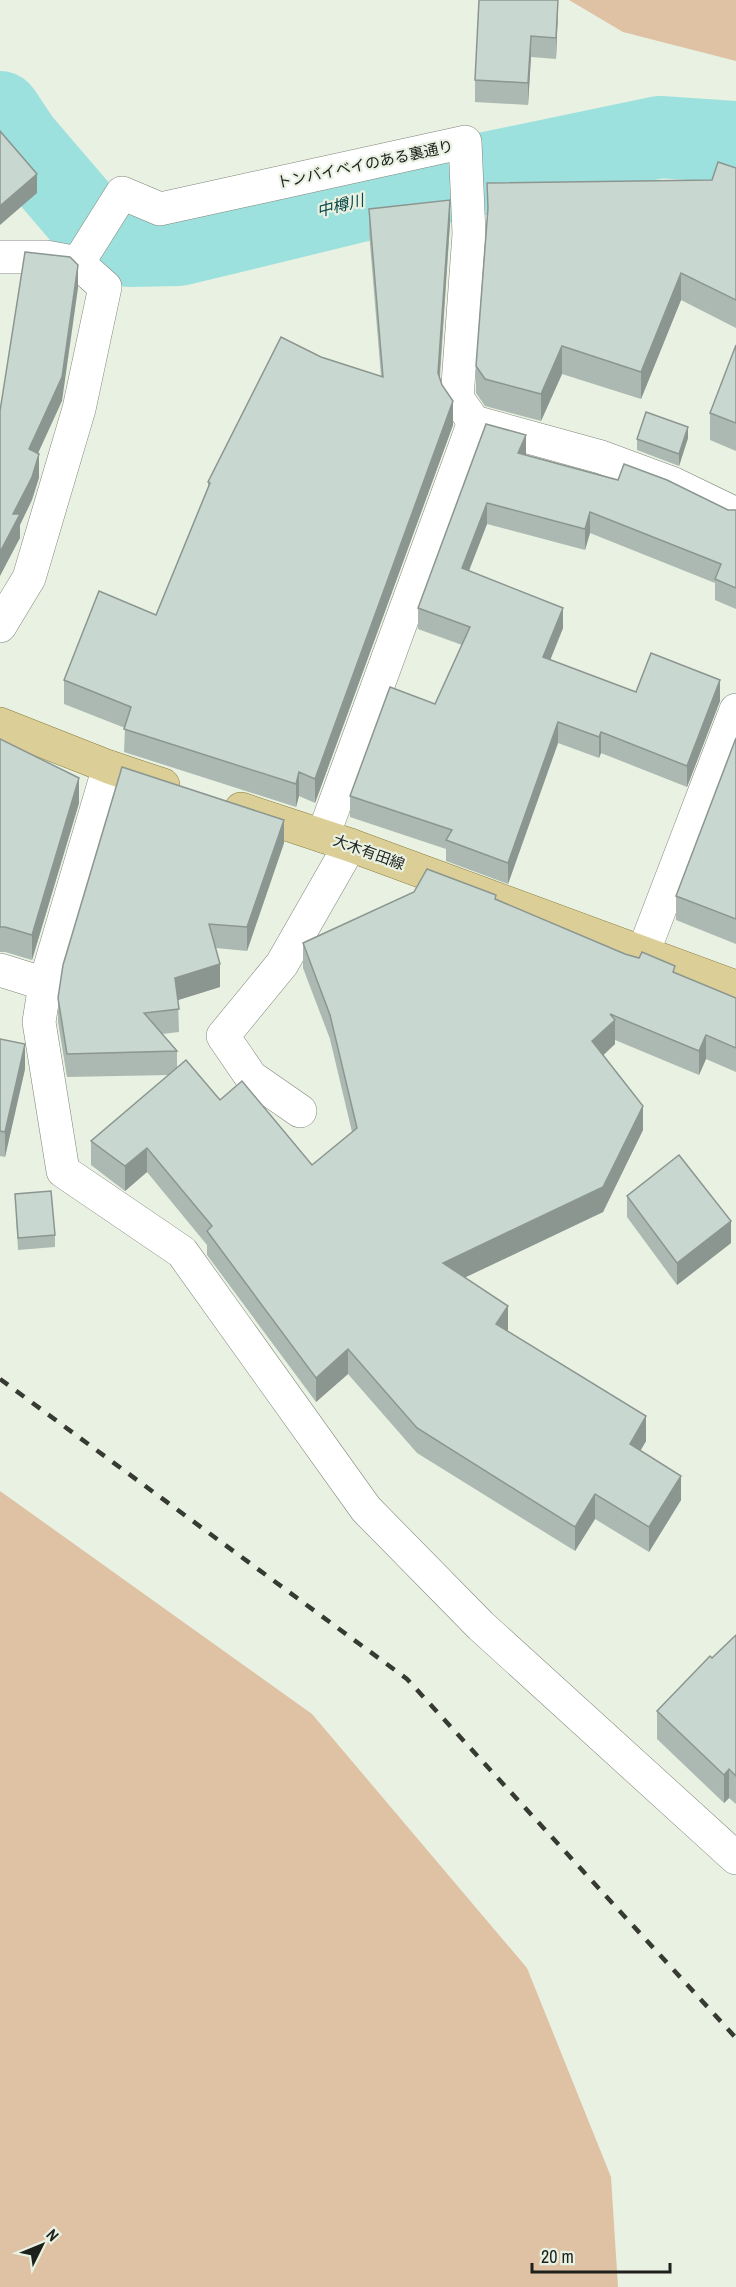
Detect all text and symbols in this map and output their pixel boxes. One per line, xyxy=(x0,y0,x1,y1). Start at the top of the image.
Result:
street label: トンバイベイのある裏通り xyxy=(275,135,455,193)
water label: 中樽川 xyxy=(314,188,368,221)
street label: 大木有田線 xyxy=(330,829,408,875)
north arrow xyxy=(12,2215,72,2275)
text: N xyxy=(42,2224,64,2246)
scale bar xyxy=(532,2236,670,2274)
text: 20 m xyxy=(541,2244,574,2269)

